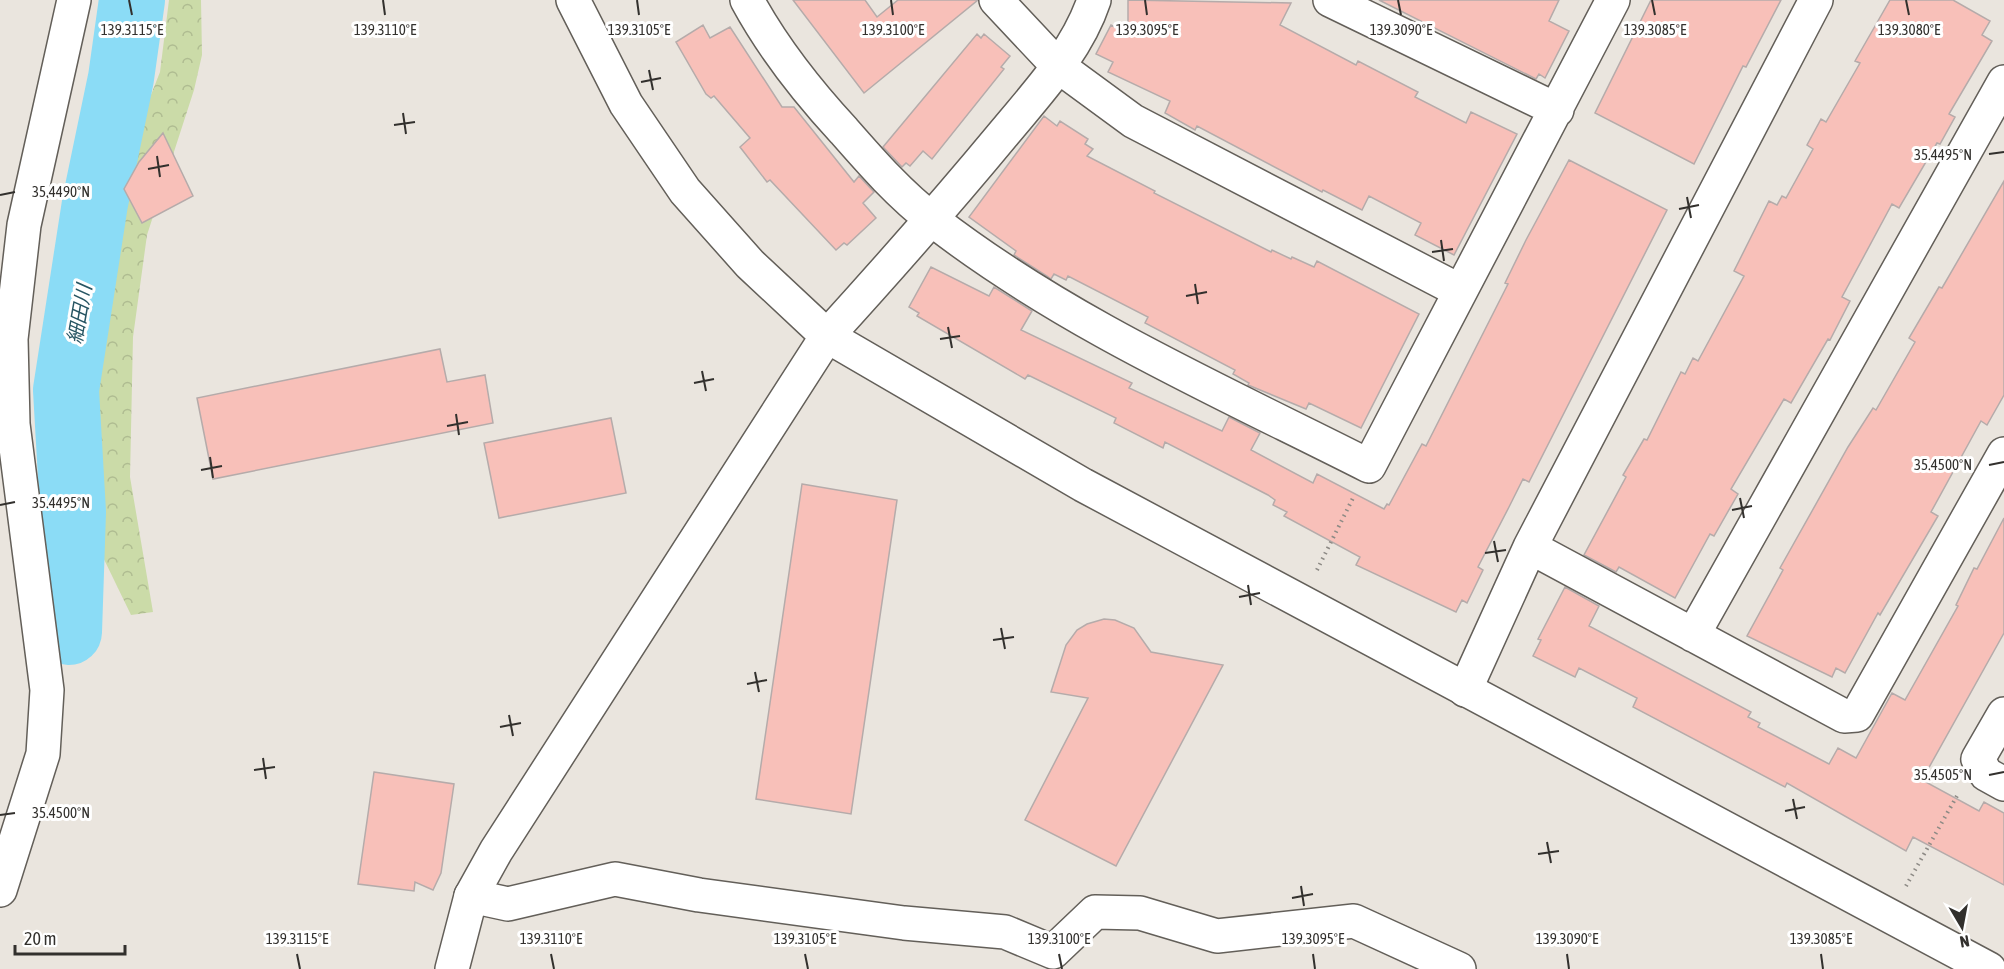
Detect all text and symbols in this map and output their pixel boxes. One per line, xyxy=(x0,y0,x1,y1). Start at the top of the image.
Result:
text: 139.3115°E xyxy=(101,21,164,38)
text: 139.3110°E xyxy=(354,21,417,38)
text: 139.3105°E xyxy=(608,21,671,38)
text: 139.3100°E xyxy=(862,21,925,38)
text: 139.3095°E xyxy=(1116,21,1179,38)
text: 139.3090°E xyxy=(1370,21,1433,38)
text: 139.3085°E xyxy=(1624,21,1687,38)
text: 139.3080°E xyxy=(1878,21,1941,38)
text: 35.4495°N xyxy=(1914,146,1972,163)
text: 35.4490°N xyxy=(32,183,90,200)
water label: 細田川 xyxy=(62,280,96,346)
text: 35.4500°N xyxy=(1914,456,1972,473)
text: 35.4495°N xyxy=(32,494,90,511)
text: 35.4505°N xyxy=(1914,766,1972,783)
text: 35.4500°N xyxy=(32,804,90,821)
north arrow xyxy=(1932,897,1992,957)
scale bar xyxy=(15,918,124,956)
text: 20 m xyxy=(24,928,56,949)
text: 139.3115°E xyxy=(266,930,329,947)
text: 139.3110°E xyxy=(520,930,583,947)
text: 139.3105°E xyxy=(774,930,837,947)
text: 139.3100°E xyxy=(1028,930,1091,947)
text: 139.3095°E xyxy=(1282,930,1345,947)
text: 139.3090°E xyxy=(1536,930,1599,947)
text: 139.3085°E xyxy=(1790,930,1853,947)
text: N xyxy=(1958,932,1971,951)

